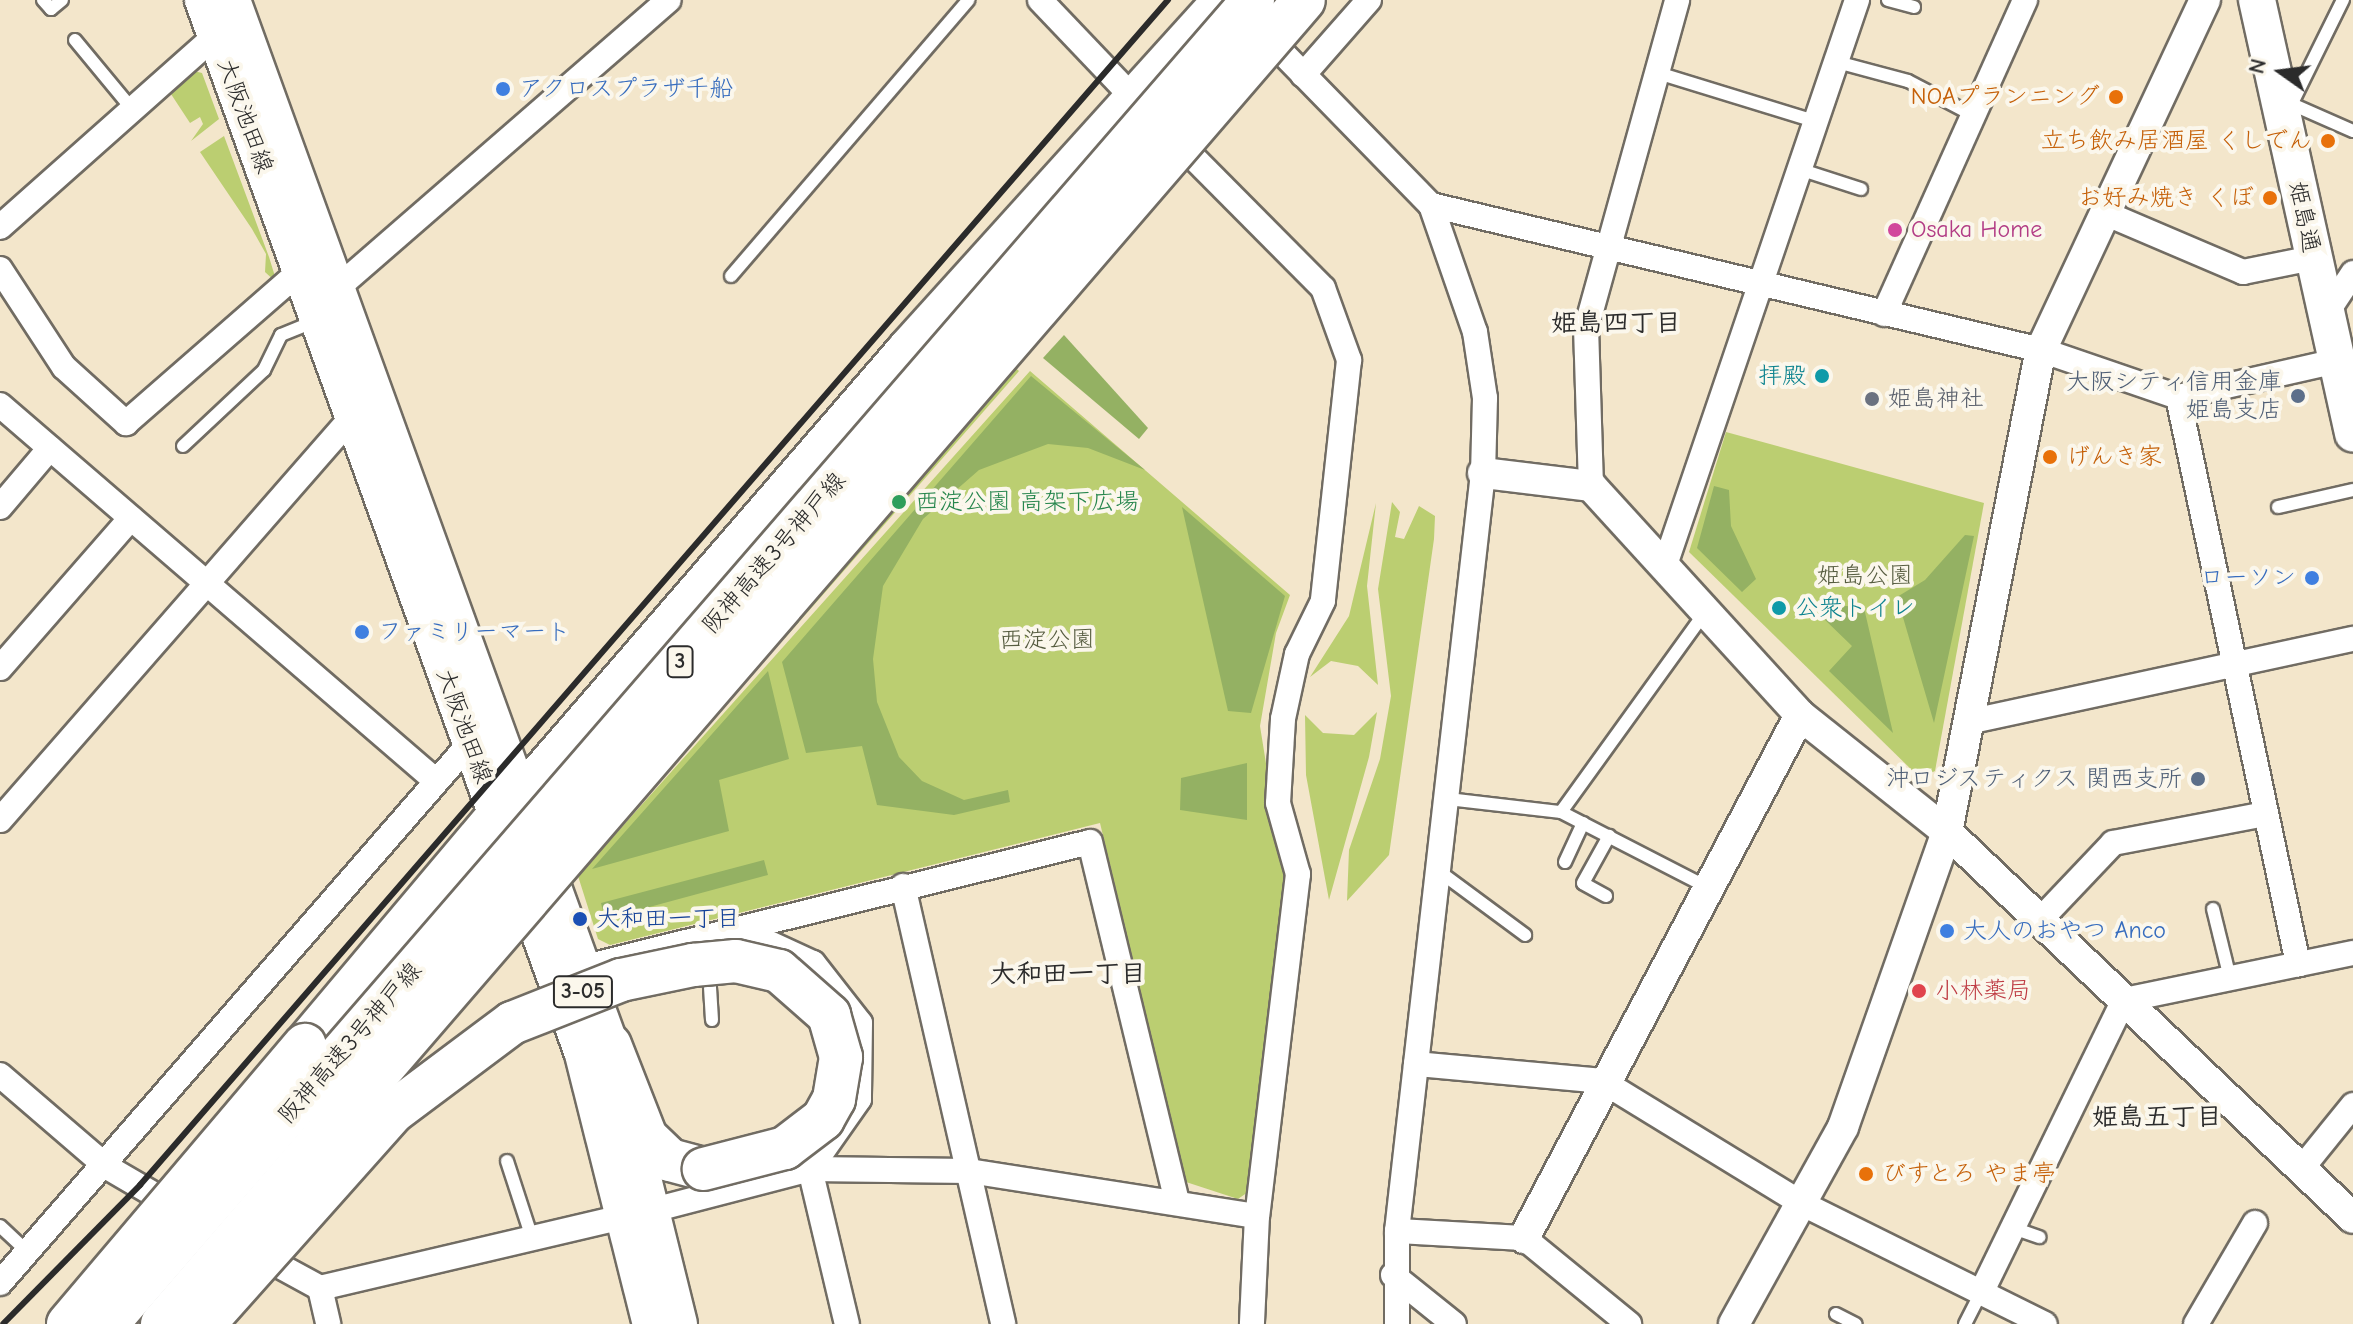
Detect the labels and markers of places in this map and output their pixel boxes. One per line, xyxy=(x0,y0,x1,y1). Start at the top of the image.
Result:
place label: アクロスプラザ千船 xyxy=(519,75,735,103)
marker: アクロスプラザ千船 xyxy=(494,80,512,98)
place label: NOAプランニング xyxy=(1911,83,2100,111)
marker: NOAプランニング xyxy=(2107,88,2125,106)
place label: 立ち飲み居酒屋 くしでん xyxy=(2040,127,2312,155)
marker: 立ち飲み居酒屋 くしでん xyxy=(2319,132,2337,150)
place label: お好み焼き くぼ xyxy=(2078,184,2254,212)
marker: お好み焼き くぼ xyxy=(2261,189,2279,207)
place label: Osaka Home xyxy=(1911,216,2042,244)
marker: Osaka Home xyxy=(1886,221,1904,239)
place label: 拝殿 xyxy=(1758,362,1806,390)
marker: 拝殿 xyxy=(1813,367,1831,385)
place label: 大阪シティ信用金庫 姫島支店 xyxy=(2066,368,2282,424)
place label: 姫島神社 xyxy=(1888,385,1984,413)
marker: 大阪シティ信用金庫 姫島支店 xyxy=(2289,387,2307,405)
marker: 姫島神社 xyxy=(1863,390,1881,408)
place label: げんき家 xyxy=(2066,443,2162,471)
marker: げんき家 xyxy=(2041,448,2059,466)
place label: 西淀公園 高架下広場 xyxy=(915,488,1139,516)
marker: 西淀公園 高架下広場 xyxy=(890,493,908,511)
place label: ローソン xyxy=(2200,564,2296,592)
marker: ローソン xyxy=(2303,569,2321,587)
place label: 公衆トイレ xyxy=(1795,594,1915,622)
marker: 公衆トイレ xyxy=(1770,599,1788,617)
place label: ファミリーマート xyxy=(378,618,570,646)
marker: ファミリーマート xyxy=(353,623,371,641)
place label: 沖ロジスティクス 関西支所 xyxy=(1886,765,2182,793)
marker: 沖ロジスティクス 関西支所 xyxy=(2189,770,2207,788)
place label: 大和田一丁目 xyxy=(596,905,740,933)
marker: 大和田一丁目 xyxy=(571,910,589,928)
place label: 大人のおやつ Anco xyxy=(1963,917,2166,945)
marker: 大人のおやつ Anco xyxy=(1938,922,1956,940)
place label: 小林薬局 xyxy=(1935,977,2031,1005)
marker: 小林薬局 xyxy=(1910,982,1928,1000)
place label: びすとろ やま亭 xyxy=(1882,1160,2058,1188)
marker: びすとろ やま亭 xyxy=(1857,1165,1875,1183)

